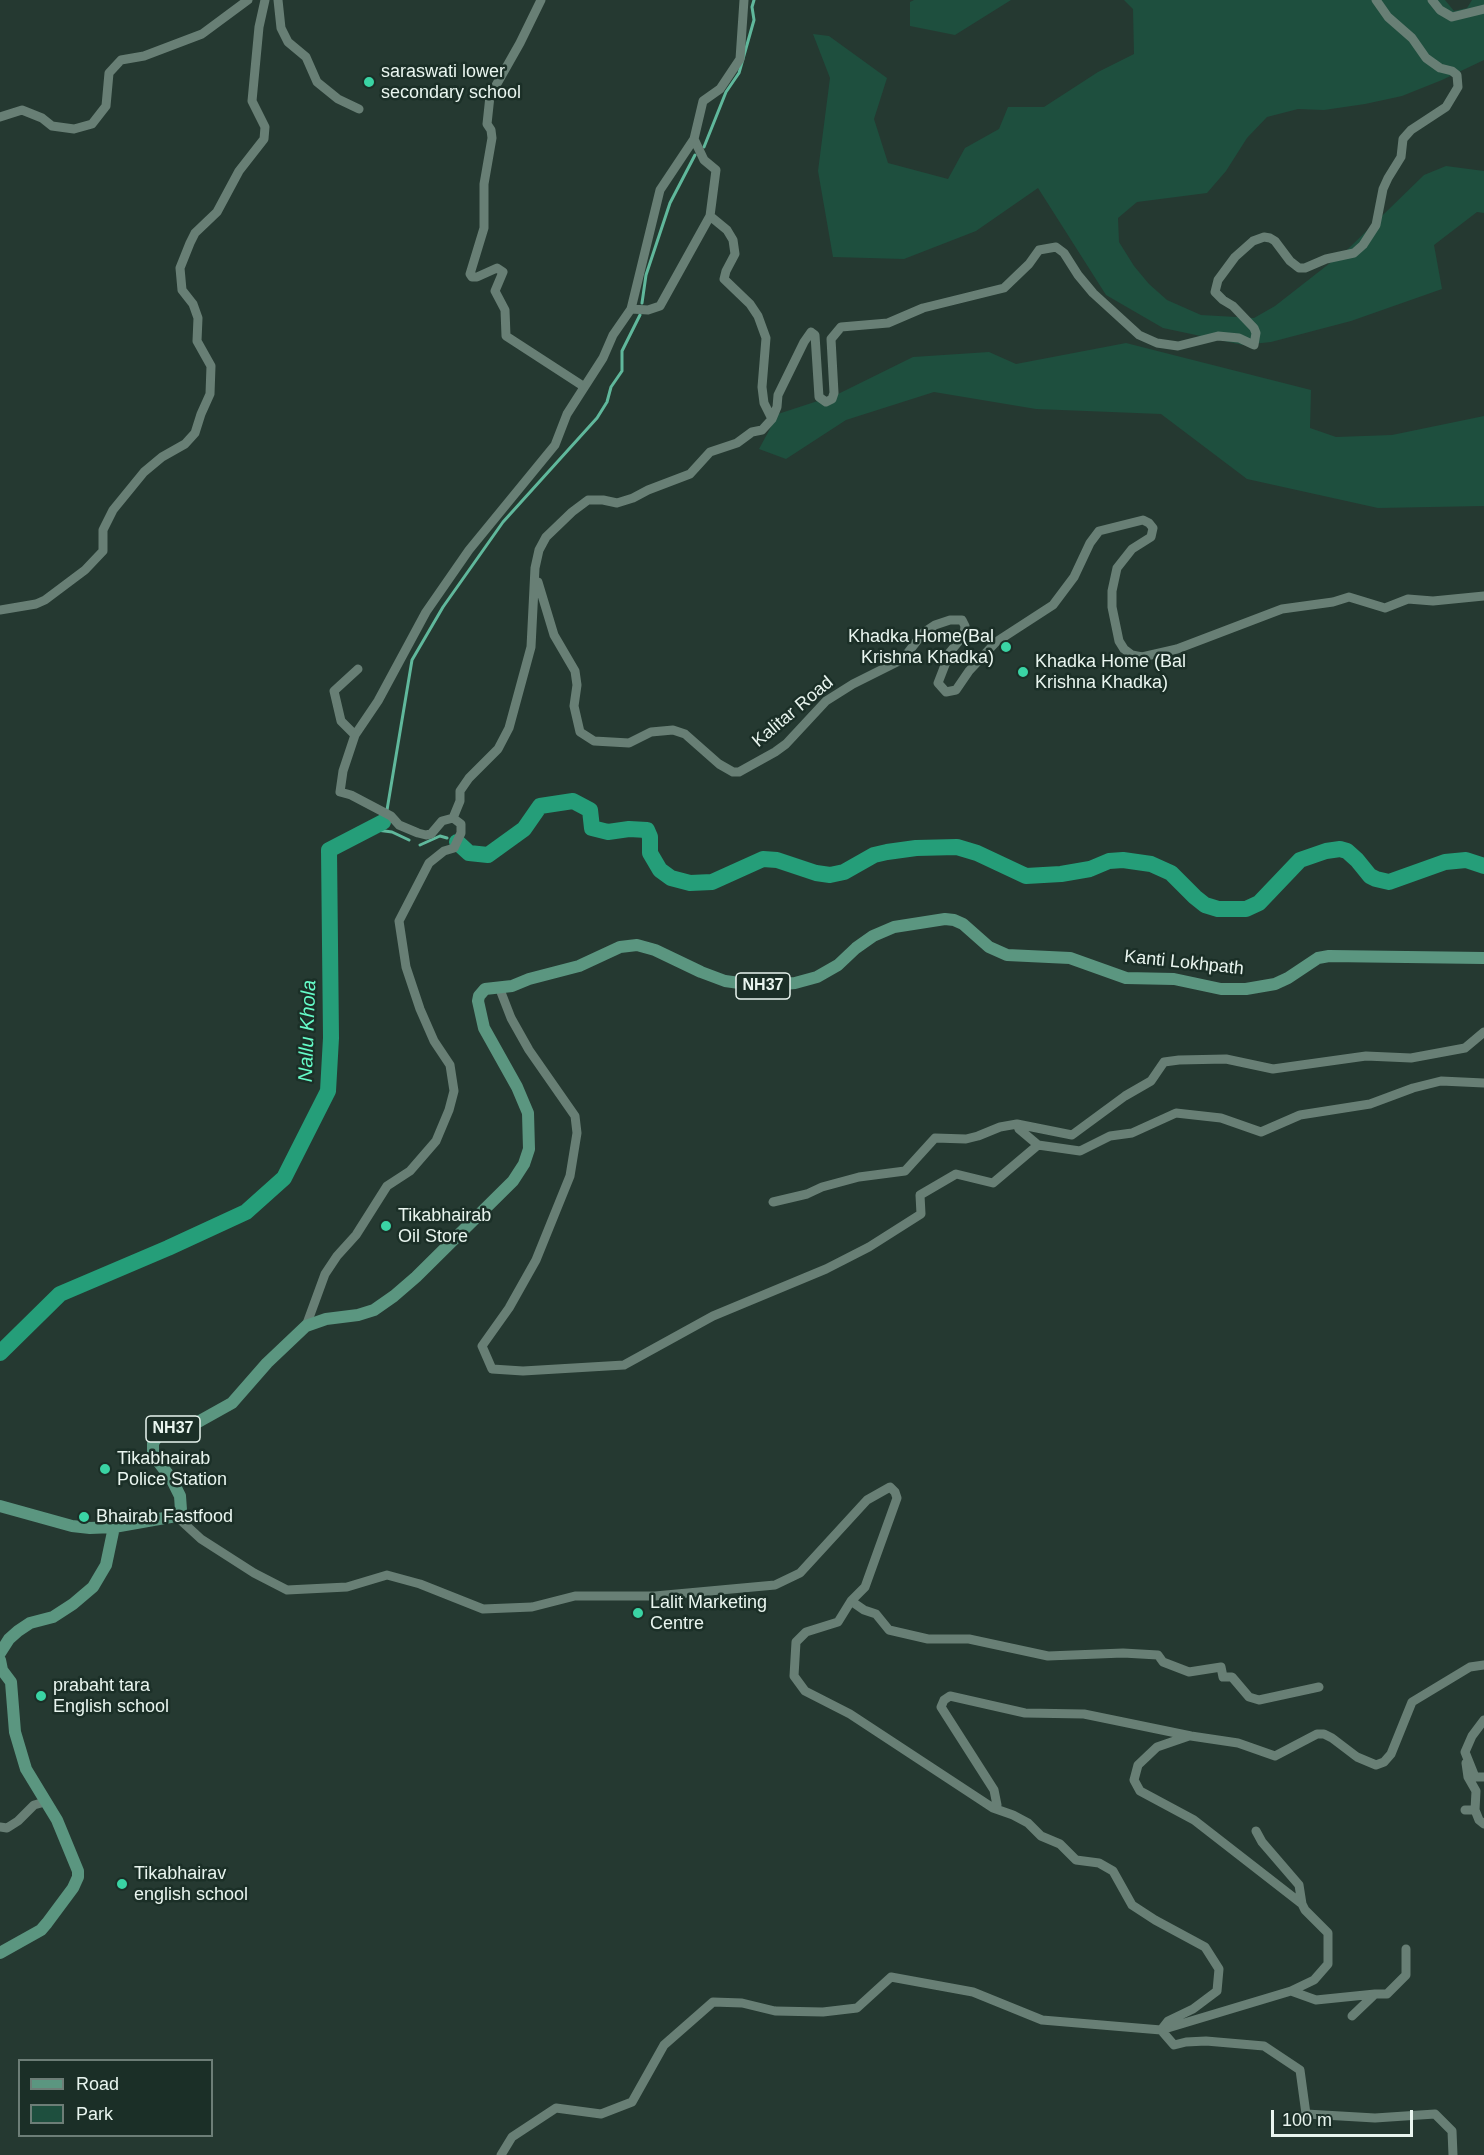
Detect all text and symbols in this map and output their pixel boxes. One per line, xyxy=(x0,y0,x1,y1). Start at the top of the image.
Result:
place label: saraswati lower secondary school xyxy=(381,61,521,104)
marker: saraswati lower secondary school xyxy=(362,75,376,89)
place label: Khadka Home(Bal Krishna Khadka) xyxy=(848,626,994,668)
marker: Khadka Home(Bal Krishna Khadka) xyxy=(999,640,1013,654)
place label: Khadka Home (Bal Krishna Khadka) xyxy=(1035,651,1186,694)
marker: Khadka Home (Bal Krishna Khadka) xyxy=(1016,665,1030,679)
street label: Kalitar Road xyxy=(748,672,838,752)
street label: Kanti Lokhpath xyxy=(1123,946,1245,980)
road number: NH37 xyxy=(736,973,790,999)
water label: Nallu Khola xyxy=(294,979,322,1083)
place label: Tikabhairab Oil Store xyxy=(398,1205,491,1248)
marker: Tikabhairab Oil Store xyxy=(379,1219,393,1233)
road number: NH37 xyxy=(146,1416,200,1442)
place label: Tikabhairab Police Station xyxy=(117,1448,227,1490)
marker: Tikabhairab Police Station xyxy=(98,1462,112,1476)
place label: Bhairab Fastfood xyxy=(96,1506,233,1528)
marker: Bhairab Fastfood xyxy=(77,1510,91,1524)
place label: Lalit Marketing Centre xyxy=(650,1592,767,1634)
marker: Lalit Marketing Centre xyxy=(631,1606,645,1620)
place label: prabaht tara English school xyxy=(53,1675,169,1718)
marker: prabaht tara English school xyxy=(34,1689,48,1703)
place label: Tikabhairav english school xyxy=(134,1863,248,1906)
marker: Tikabhairav english school xyxy=(115,1877,129,1891)
legend xyxy=(18,2059,213,2137)
text: Road xyxy=(76,2074,119,2094)
scale bar xyxy=(1274,2098,1416,2136)
text: Park xyxy=(76,2104,113,2124)
text: 100 m xyxy=(1282,2110,1332,2130)

